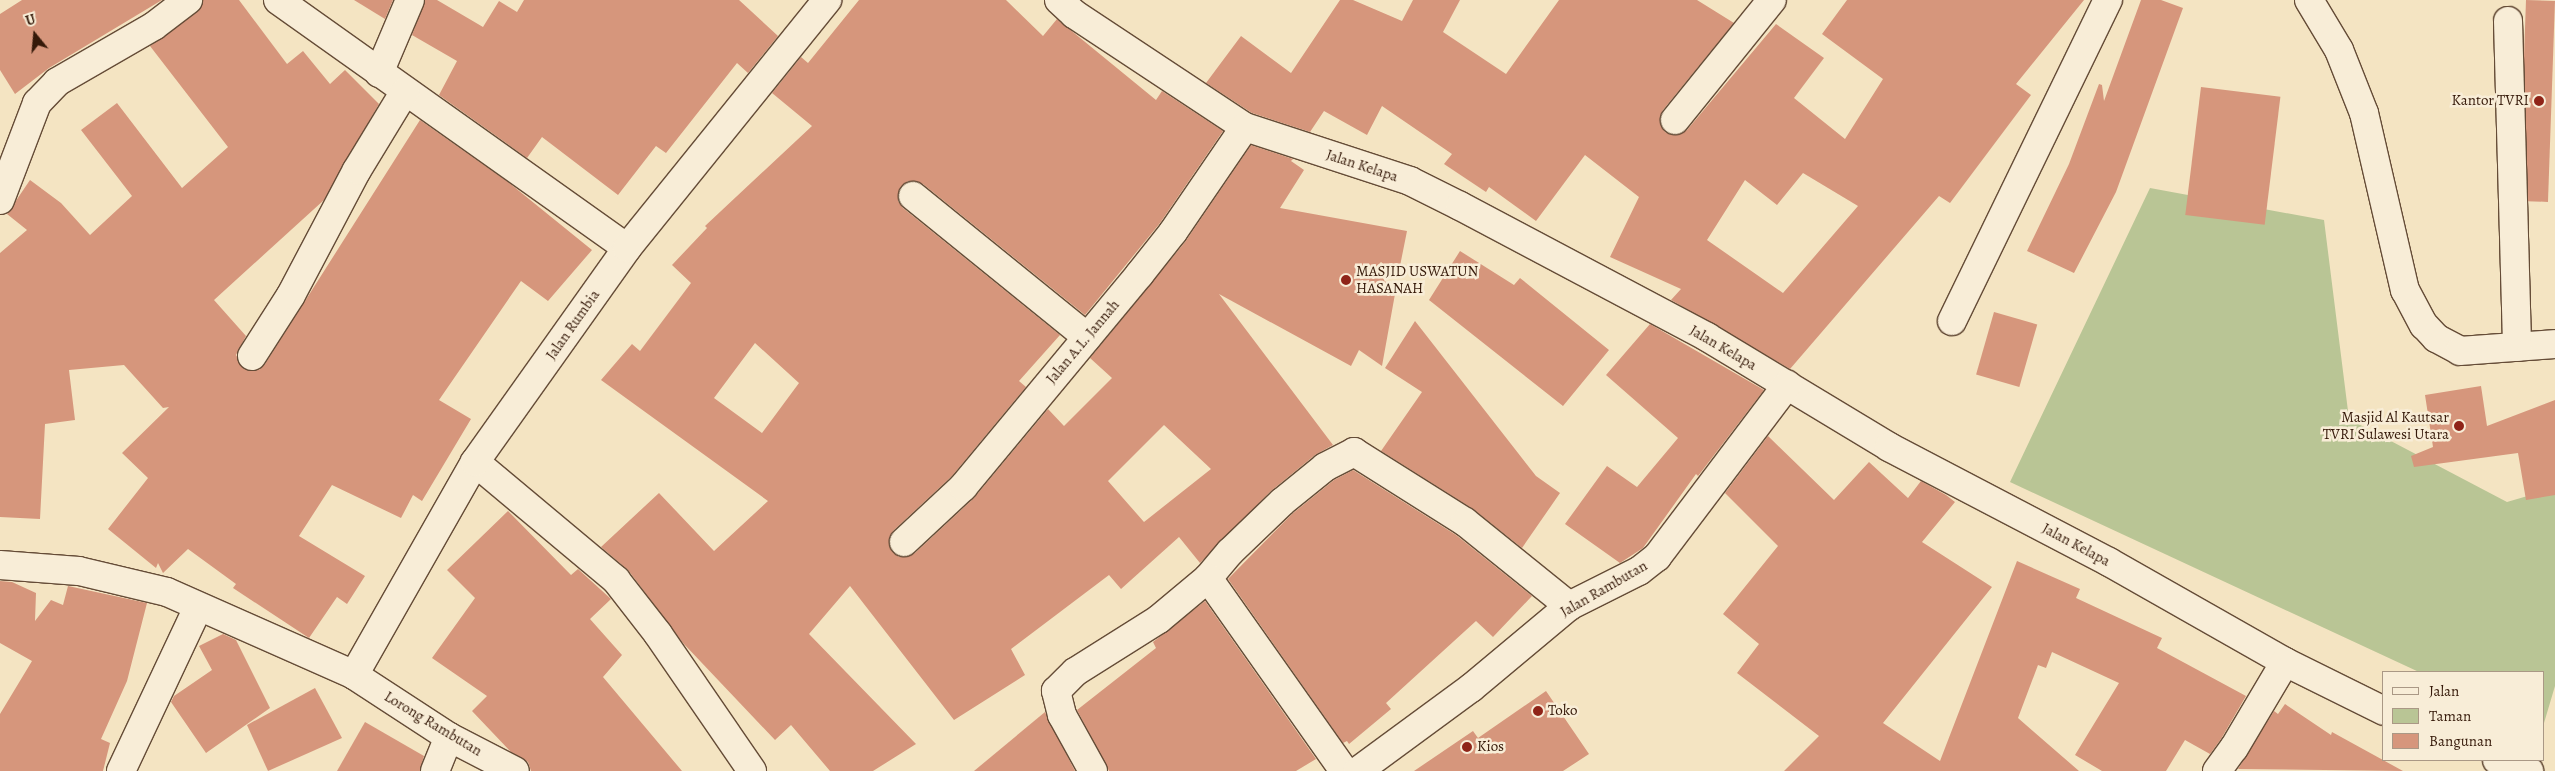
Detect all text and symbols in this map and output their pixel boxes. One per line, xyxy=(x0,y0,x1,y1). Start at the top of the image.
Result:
north arrow xyxy=(10,10,60,60)
text: U xyxy=(23,10,38,31)
place label: Kantor TVRI xyxy=(2451,92,2529,110)
marker: Kantor TVRI xyxy=(2533,95,2545,107)
street label: Jalan Kelapa xyxy=(1324,146,1400,186)
place label: MASJID USWATUN HASANAH xyxy=(1356,262,1478,297)
marker: MASJID USWATUN HASANAH xyxy=(1340,274,1352,286)
street label: Jalan Rumbia xyxy=(542,286,604,364)
street label: Jalan A.L. Jannah xyxy=(1042,296,1124,388)
street label: Jalan Kelapa xyxy=(1686,322,1760,374)
place label: Masjid Al Kautsar TVRI Sulawesi Utara xyxy=(2323,408,2449,443)
marker: Masjid Al Kautsar TVRI Sulawesi Utara xyxy=(2453,420,2465,432)
street label: Jalan Kelapa xyxy=(2039,520,2113,570)
street label: Jalan Rambutan xyxy=(1557,557,1651,621)
legend xyxy=(2382,671,2545,761)
text: Jalan xyxy=(2429,681,2459,701)
street label: Lorong Rambutan xyxy=(381,688,485,760)
place label: Toko xyxy=(1548,702,1577,720)
marker: Toko xyxy=(1532,705,1544,717)
text: Taman xyxy=(2429,706,2471,726)
text: Bangunan xyxy=(2429,731,2492,751)
place label: Kios xyxy=(1477,738,1504,756)
marker: Kios xyxy=(1461,741,1473,753)

